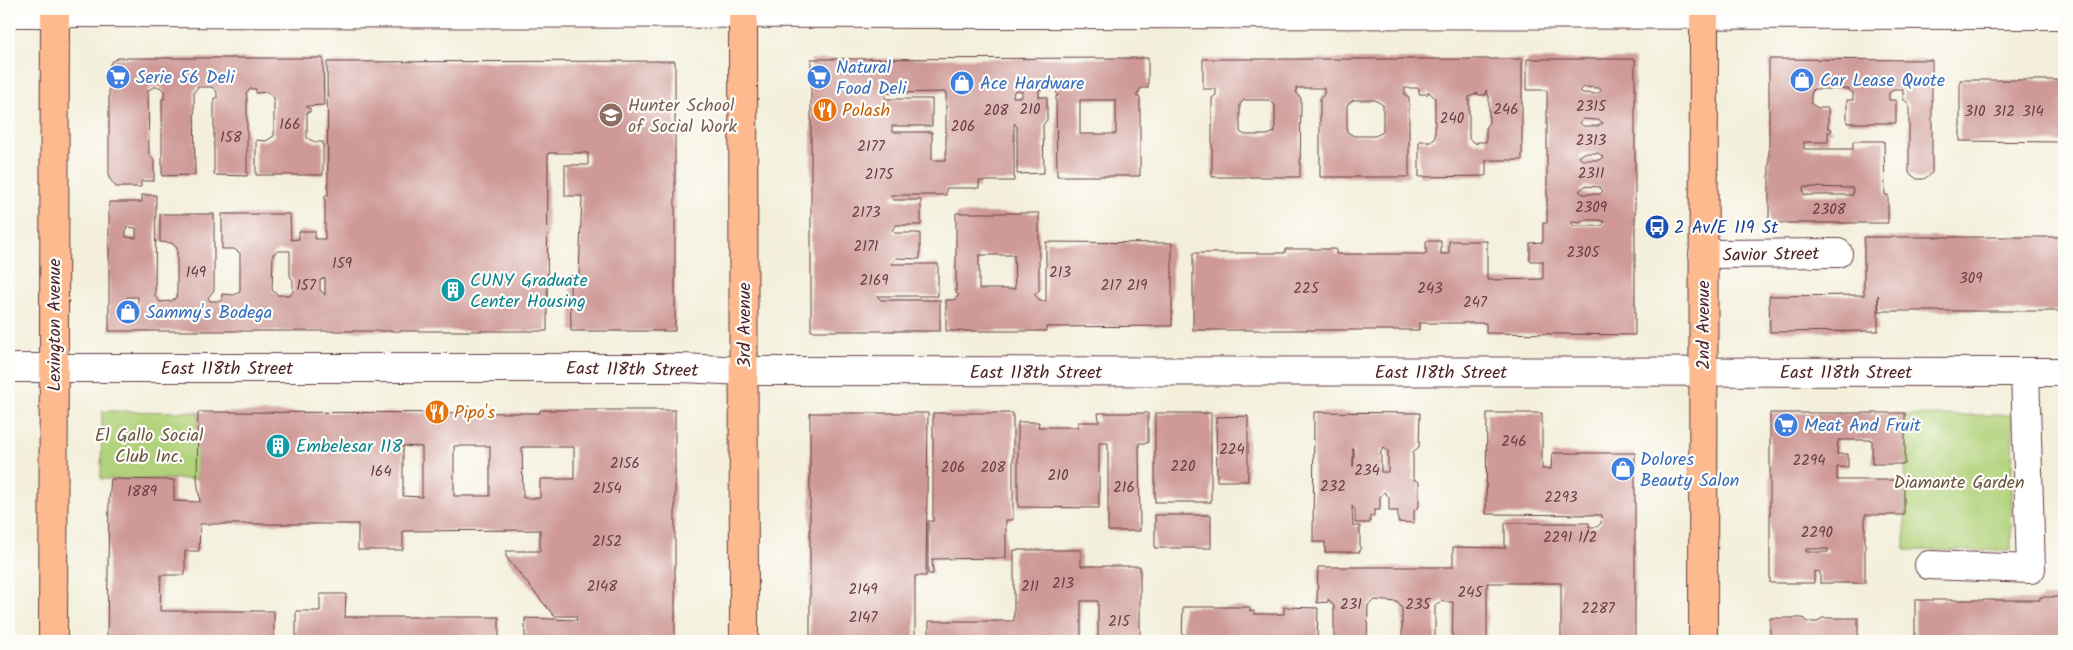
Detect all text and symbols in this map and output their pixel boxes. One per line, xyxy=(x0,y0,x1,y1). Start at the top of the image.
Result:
place label: Natural Food Deli xyxy=(836,54,907,104)
supermarket icon: Serie 56 Deli xyxy=(105,64,131,90)
place label: Serie 56 Deli xyxy=(136,64,235,93)
supermarket icon: Natural Food Deli xyxy=(806,64,832,90)
shop icon: Car Lease Quote xyxy=(1789,67,1815,93)
place label: Car Lease Quote xyxy=(1820,67,1945,96)
shop icon: Ace Hardware xyxy=(949,70,975,96)
place label: Ace Hardware xyxy=(980,70,1084,99)
place label: Hunter School of Social Work xyxy=(628,92,737,142)
house number: 2315 xyxy=(1576,95,1607,119)
restaurant icon: Polash xyxy=(812,97,838,123)
place label: Polash xyxy=(842,97,890,126)
house number: 210 xyxy=(1020,98,1041,122)
house number: 246 xyxy=(1493,98,1519,122)
house number: 208 xyxy=(983,99,1010,123)
house number: 310 xyxy=(1965,100,1986,124)
house number: 312 xyxy=(1993,100,2015,124)
house number: 314 xyxy=(2022,100,2044,124)
school or university icon: Hunter School of Social Work xyxy=(598,102,624,128)
house number: 240 xyxy=(1440,107,1465,131)
house number: 166 xyxy=(279,113,301,137)
house number: 206 xyxy=(951,115,975,139)
house number: 158 xyxy=(220,126,243,150)
house number: 2313 xyxy=(1576,129,1607,153)
house number: 2177 xyxy=(857,135,886,159)
house number: 2311 xyxy=(1578,162,1605,186)
house number: 2175 xyxy=(865,163,894,187)
house number: 2309 xyxy=(1575,196,1608,220)
house number: 2308 xyxy=(1812,198,1847,222)
house number: 2173 xyxy=(852,201,881,225)
bus stop icon: 2 Av/E 119 St xyxy=(1644,214,1670,240)
place label: 2 Av/E 119 St xyxy=(1674,214,1779,243)
house number: 2171 xyxy=(853,235,879,259)
street label: Savior Street xyxy=(1722,240,1821,271)
house number: 2305 xyxy=(1567,241,1600,265)
house number: 159 xyxy=(332,252,353,276)
street label: Lexington Avenue xyxy=(41,259,70,391)
house number: 149 xyxy=(186,261,207,285)
house number: 213 xyxy=(1049,261,1071,285)
place label: CUNY Graduate Center Housing xyxy=(470,267,588,317)
house number: 309 xyxy=(1959,267,1983,291)
house number: 2169 xyxy=(859,269,889,293)
house number: 157 xyxy=(296,274,317,298)
house number: 217 xyxy=(1101,274,1122,298)
house number: 219 xyxy=(1127,274,1148,298)
building icon: CUNY Graduate Center Housing xyxy=(440,277,466,303)
house number: 225 xyxy=(1293,277,1320,301)
house number: 243 xyxy=(1417,277,1443,301)
street label: 2nd Avenue xyxy=(1690,280,1719,370)
street label: 3rd Avenue xyxy=(731,282,760,368)
house number: 247 xyxy=(1463,291,1488,315)
shop icon: Sammy's Bodega xyxy=(115,299,141,325)
place label: Sammy's Bodega xyxy=(146,299,272,328)
street label: East 118th Street xyxy=(161,355,294,384)
street label: East 118th Street xyxy=(566,355,699,386)
street label: East 118th Street xyxy=(970,359,1103,388)
street label: East 118th Street xyxy=(1375,359,1508,388)
street label: East 118th Street xyxy=(1780,359,1913,388)
restaurant icon: Pipo's xyxy=(424,399,450,425)
place label: Pipo's xyxy=(454,399,495,428)
supermarket icon: Meat And Fruit xyxy=(1773,412,1799,438)
place label: Meat And Fruit xyxy=(1804,412,1922,441)
park label: El Gallo Social Club Inc. xyxy=(95,422,204,472)
house number: 246 xyxy=(1501,430,1527,454)
building icon: Embelesar 118 xyxy=(265,433,291,459)
place label: Embelesar 118 xyxy=(296,433,403,462)
house number: 224 xyxy=(1219,438,1245,462)
place label: Dolores Beauty Salon xyxy=(1640,446,1739,496)
house number: 2294 xyxy=(1792,449,1826,473)
house number: 2156 xyxy=(610,452,640,476)
house number: 220 xyxy=(1171,455,1196,479)
house number: 206 xyxy=(941,456,965,480)
house number: 208 xyxy=(980,456,1007,480)
shop icon: Dolores Beauty Salon xyxy=(1610,456,1636,482)
house number: 234 xyxy=(1354,459,1380,483)
house number: 164 xyxy=(370,460,392,484)
house number: 210 xyxy=(1048,464,1069,488)
park label: Diamante Garden xyxy=(1893,469,2025,498)
house number: 232 xyxy=(1320,475,1346,499)
house number: 216 xyxy=(1113,476,1135,500)
house number: 2154 xyxy=(592,477,622,501)
house number: 1889 xyxy=(127,480,158,504)
house number: 2293 xyxy=(1544,486,1578,510)
house number: 2290 xyxy=(1801,521,1834,545)
house number: 2291 1/2 xyxy=(1543,526,1597,550)
house number: 2152 xyxy=(592,530,622,554)
house number: 213 xyxy=(1052,572,1074,596)
house number: 2148 xyxy=(587,575,618,599)
house number: 211 xyxy=(1021,575,1039,599)
house number: 2149 xyxy=(848,578,878,602)
house number: 245 xyxy=(1457,581,1483,605)
house number: 231 xyxy=(1340,593,1362,617)
house number: 235 xyxy=(1405,593,1432,617)
house number: 2287 xyxy=(1581,597,1616,621)
house number: 2147 xyxy=(849,606,878,630)
house number: 215 xyxy=(1108,610,1131,634)

